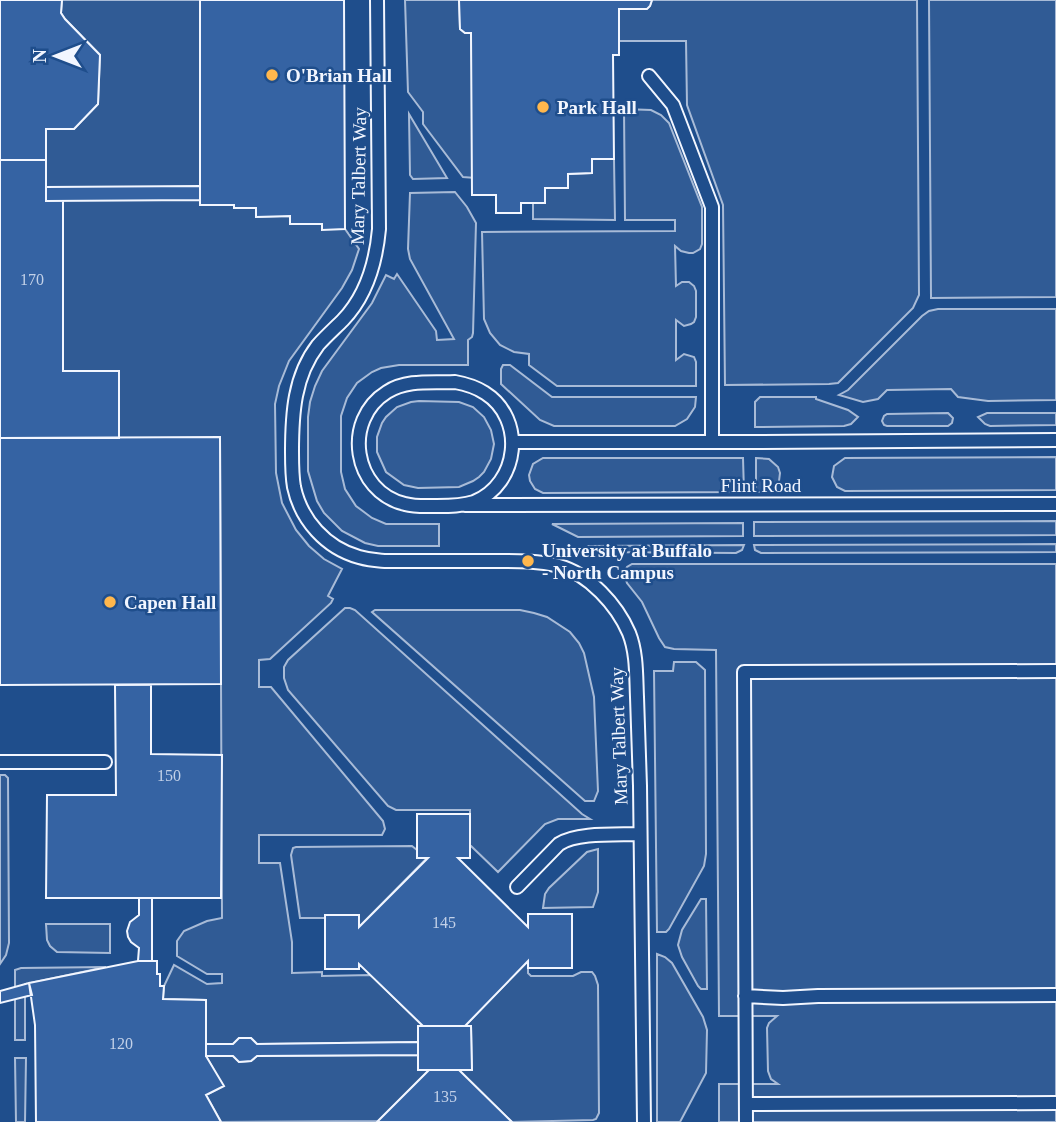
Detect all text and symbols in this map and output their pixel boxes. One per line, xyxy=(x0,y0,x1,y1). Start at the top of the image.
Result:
north arrow xyxy=(21,21,91,91)
text: N xyxy=(29,49,50,63)
place label: O'Brian Hall xyxy=(286,65,392,86)
marker: O'Brian Hall xyxy=(264,67,280,83)
place label: Park Hall xyxy=(557,97,637,118)
marker: Park Hall xyxy=(535,99,551,115)
street label: Mary Talbert Way xyxy=(347,106,370,245)
house number: 170 xyxy=(20,271,44,288)
street label: Flint Road xyxy=(721,475,802,496)
place label: University at Buffalo - North Campus xyxy=(542,540,712,583)
marker: University at Buffalo - North Campus xyxy=(520,553,536,569)
place label: Capen Hall xyxy=(124,592,216,613)
marker: Capen Hall xyxy=(102,594,118,610)
street label: Mary Talbert Way xyxy=(606,666,631,805)
house number: 150 xyxy=(157,767,181,784)
house number: 145 xyxy=(432,914,456,931)
house number: 120 xyxy=(109,1035,133,1052)
house number: 135 xyxy=(433,1088,457,1105)

